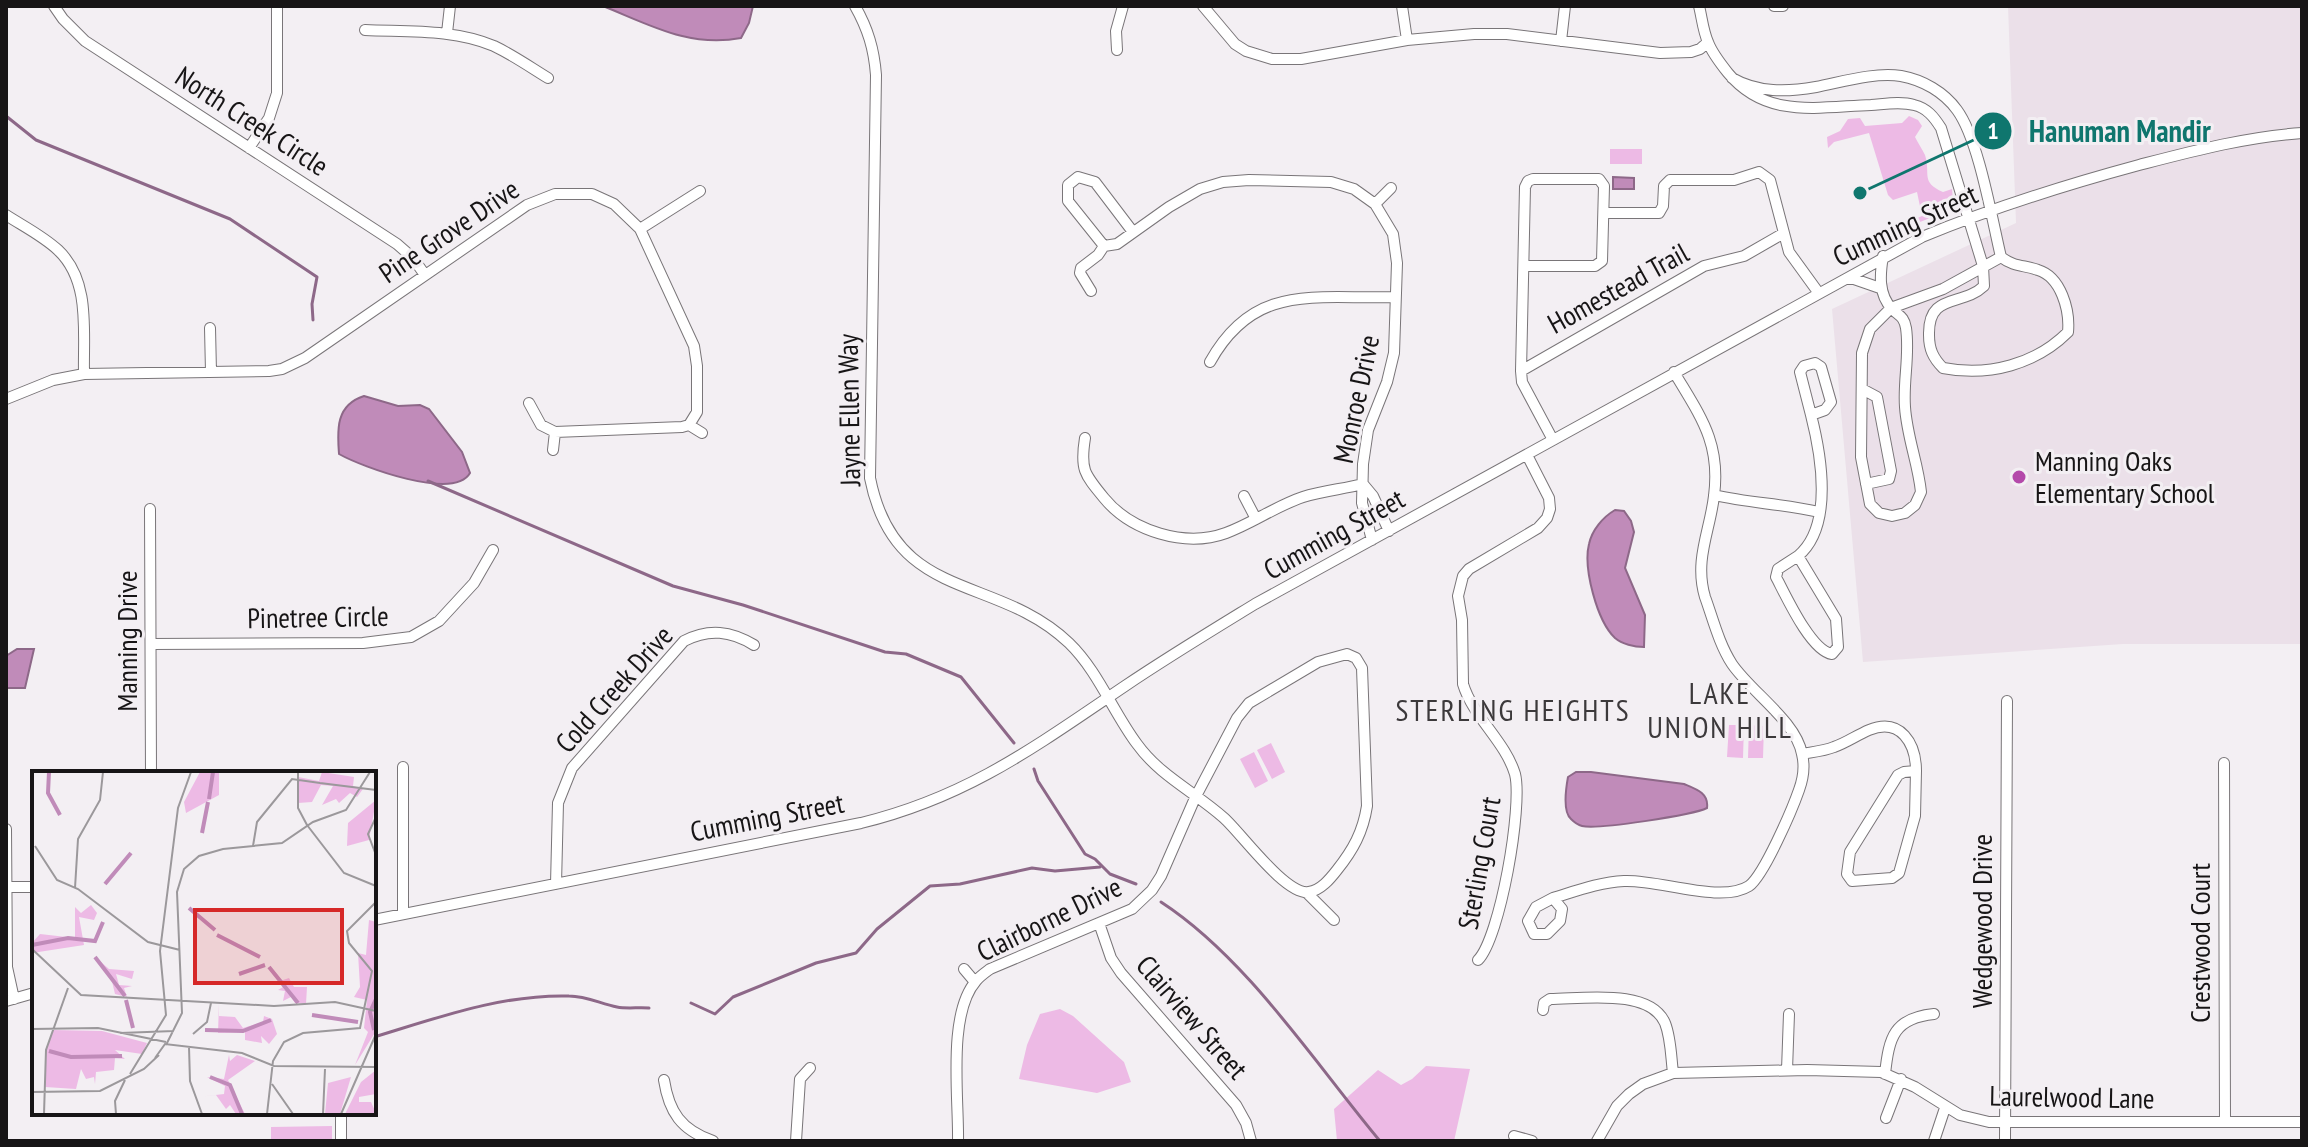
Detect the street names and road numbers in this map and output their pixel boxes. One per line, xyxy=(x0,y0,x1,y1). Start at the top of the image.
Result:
street label: North Creek Circle xyxy=(169,57,336,184)
street label: Pine Grove Drive xyxy=(372,170,526,291)
street label: Cumming Street xyxy=(1827,175,1983,274)
street label: Homestead Trail xyxy=(1541,233,1695,341)
street label: Monroe Drive xyxy=(1324,331,1387,467)
street label: Jayne Ellen Way xyxy=(829,333,868,487)
street label: Cumming Street xyxy=(1257,480,1411,587)
street label: Manning Drive xyxy=(108,571,145,711)
street label: Pinetree Circle xyxy=(247,597,389,636)
street label: Cold Creek Drive xyxy=(547,617,680,760)
street label: Cumming Street xyxy=(687,783,847,849)
street label: Sterling Court xyxy=(1449,793,1508,932)
street label: Wedgewood Drive xyxy=(1963,834,2000,1008)
street label: Crestwood Court xyxy=(2181,863,2218,1023)
street label: Clairborne Drive xyxy=(970,868,1127,970)
street label: Clairview Street xyxy=(1128,947,1257,1087)
street label: Laurelwood Lane xyxy=(1989,1077,2155,1116)

